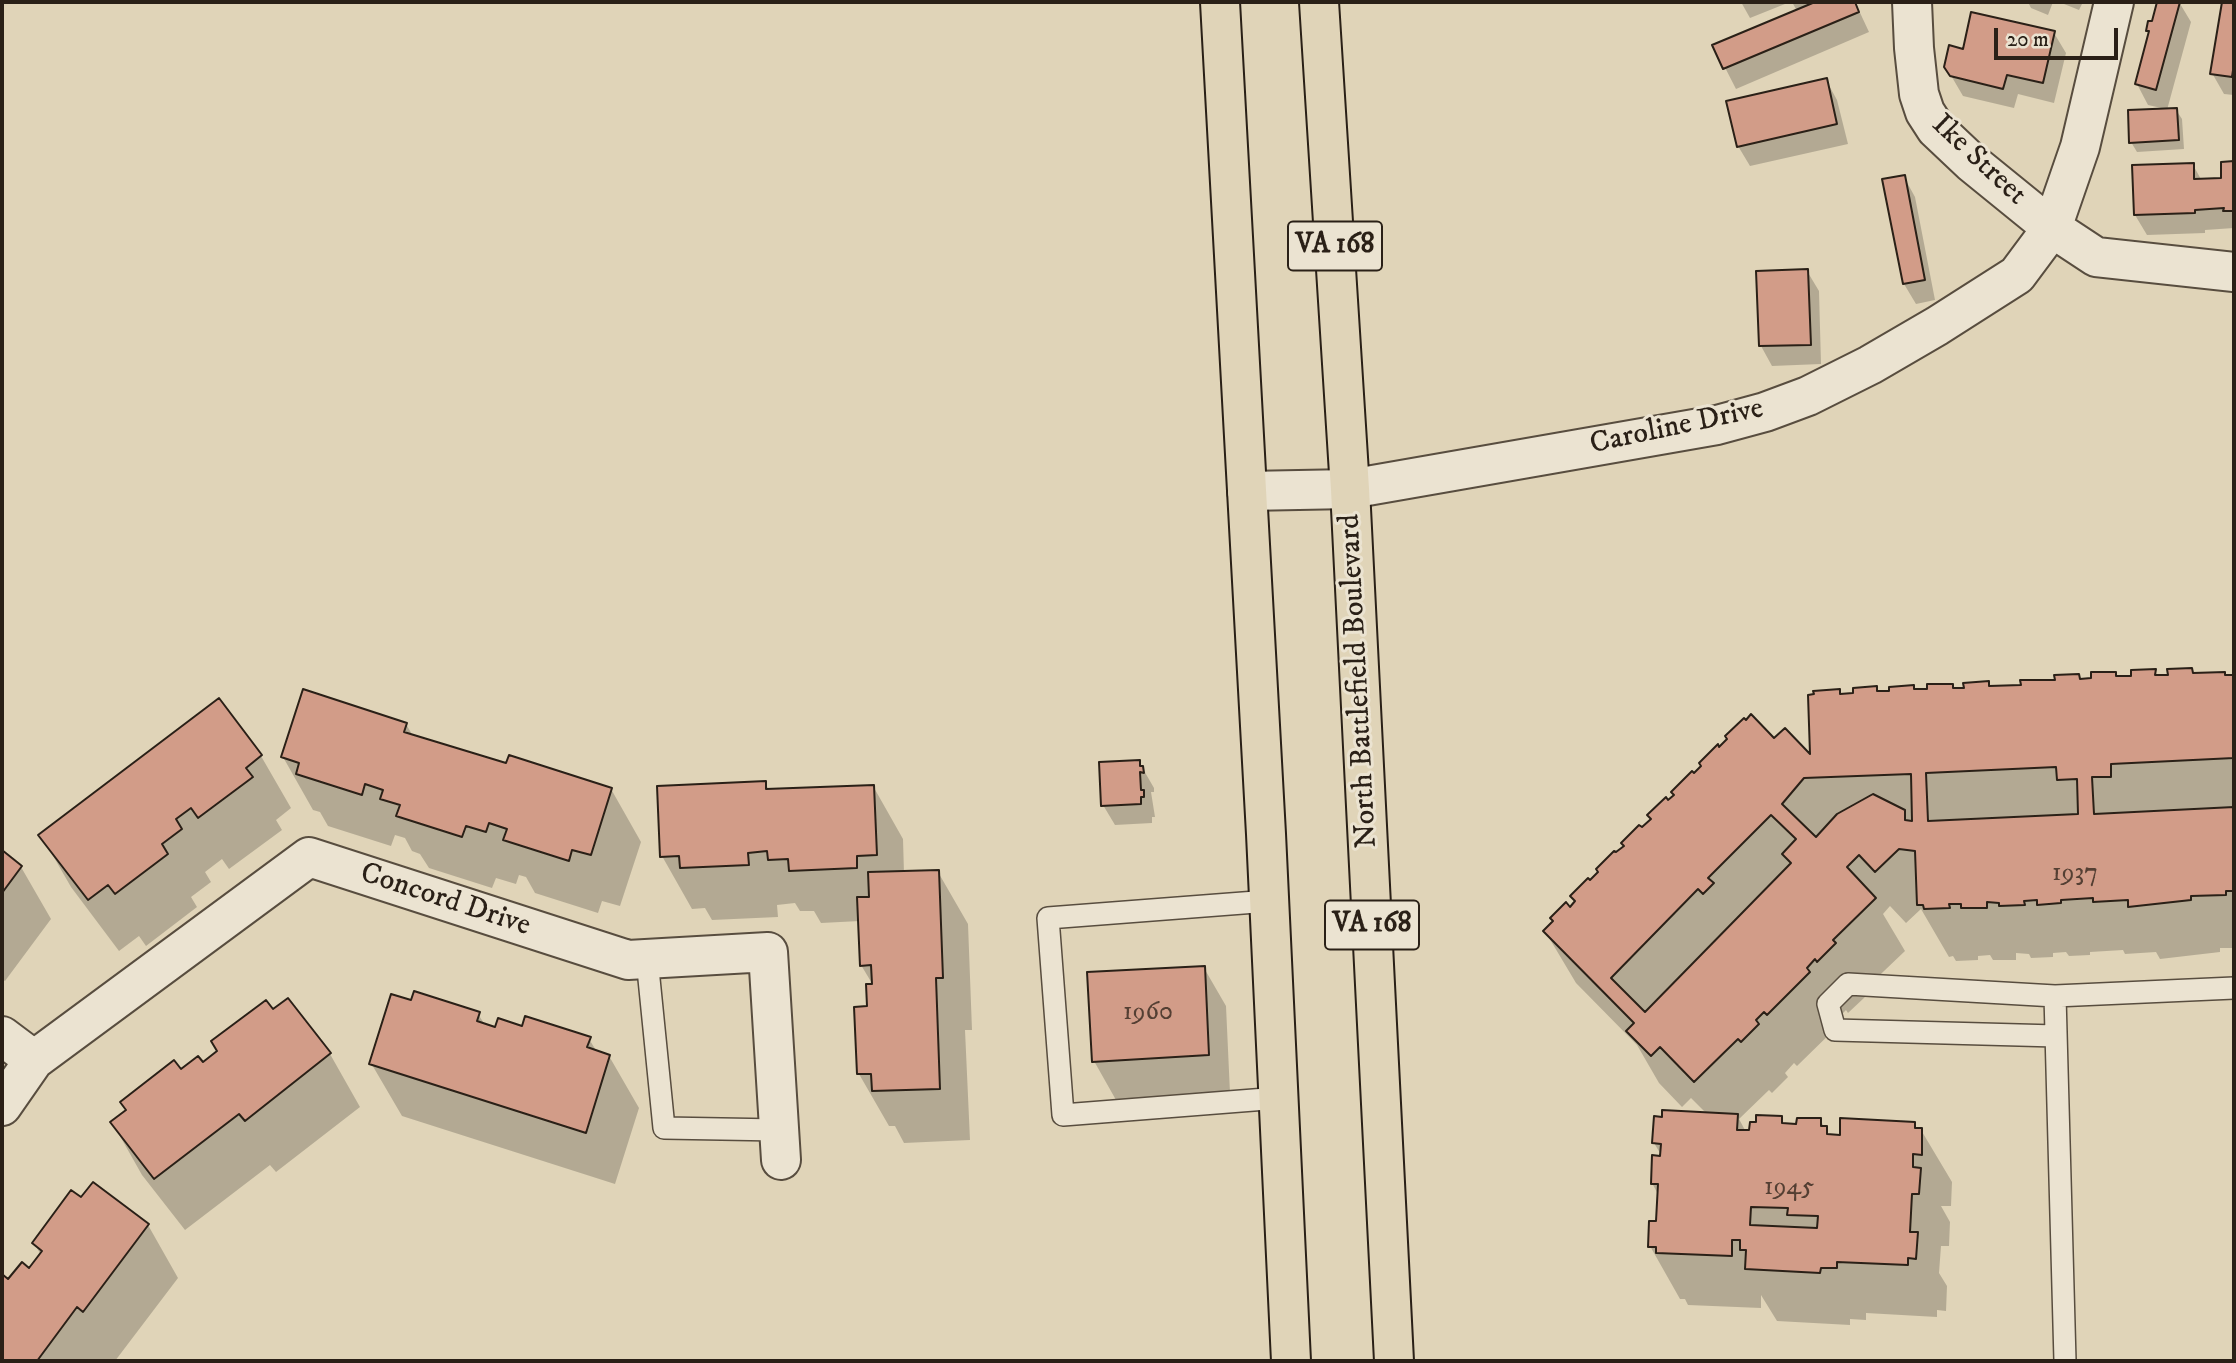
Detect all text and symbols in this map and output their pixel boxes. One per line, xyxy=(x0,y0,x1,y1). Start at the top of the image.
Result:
scale bar xyxy=(1998,14,2122,58)
text: 20 m xyxy=(2007,27,2049,53)
street label: Ike Street xyxy=(1923,108,2033,214)
road number: VA 168 xyxy=(1288,222,1382,270)
street label: Caroline Drive xyxy=(1587,392,1767,464)
street label: North Battlefield Boulevard xyxy=(1333,513,1387,849)
street label: Concord Drive xyxy=(355,857,535,945)
house number: 1937 xyxy=(2052,859,2098,891)
road number: VA 168 xyxy=(1325,900,1419,950)
house number: 1960 xyxy=(1123,998,1173,1030)
house number: 1945 xyxy=(1764,1173,1814,1205)

